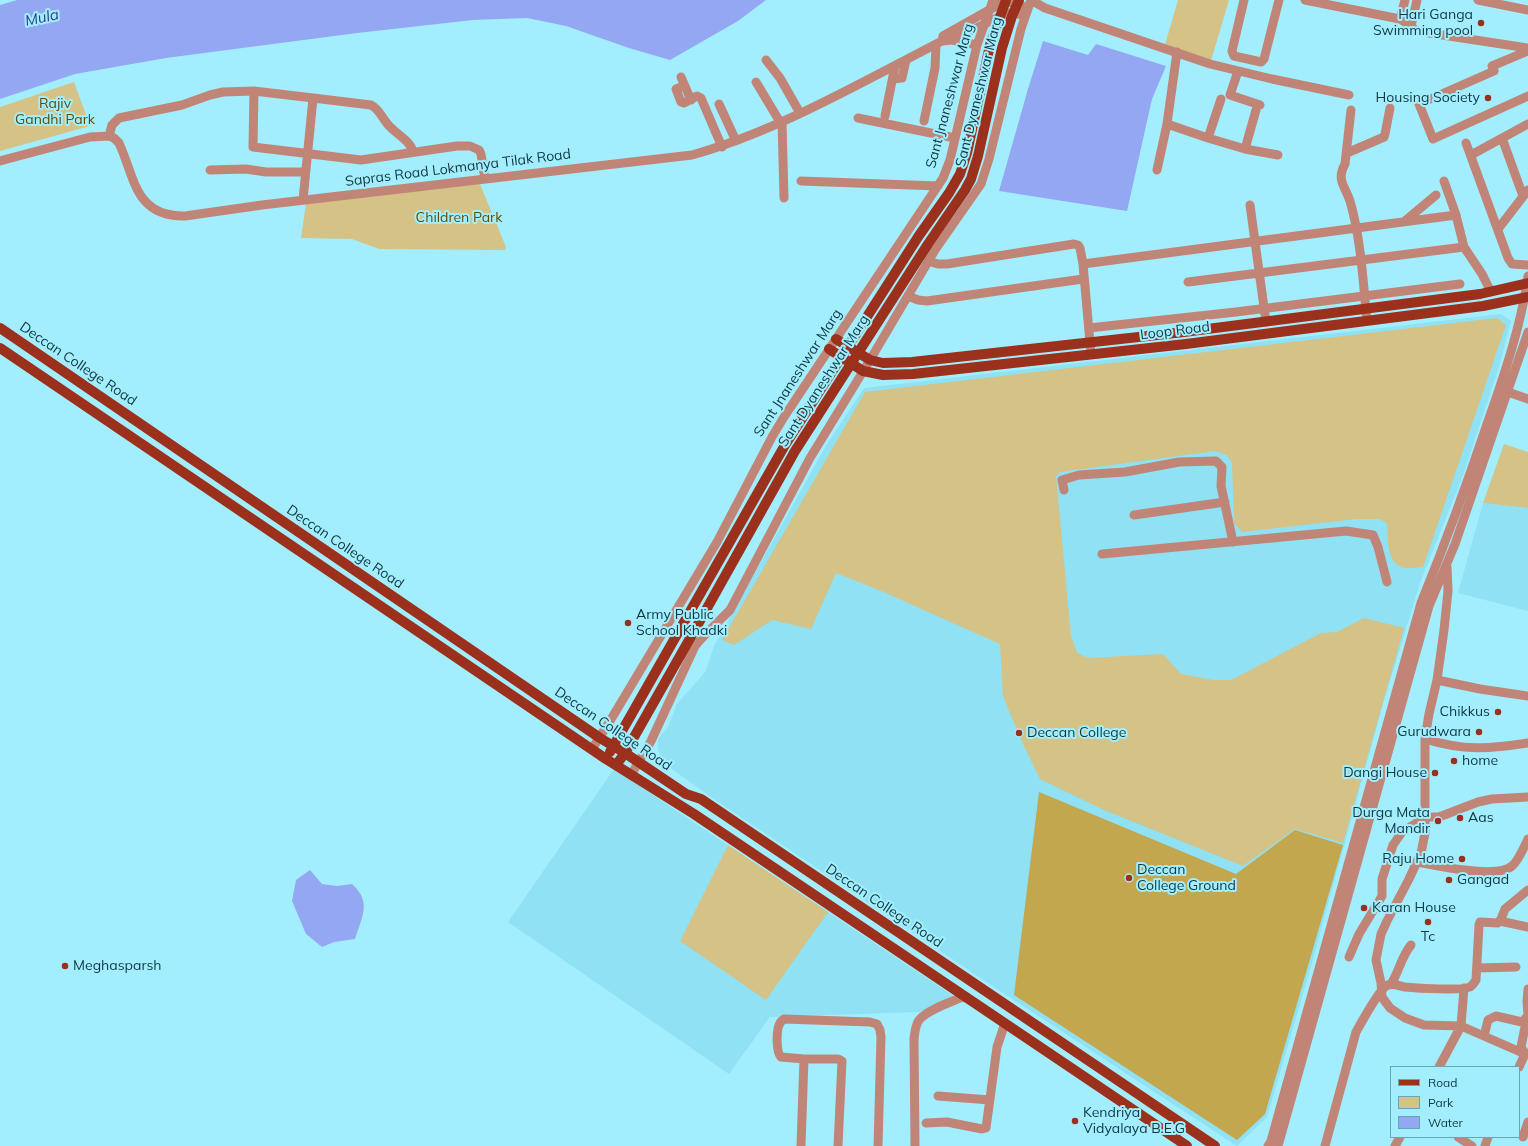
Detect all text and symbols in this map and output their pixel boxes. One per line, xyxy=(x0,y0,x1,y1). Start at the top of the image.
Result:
water label: Mula xyxy=(23,6,61,30)
place label: Hari Ganga Swimming pool xyxy=(1373,7,1473,40)
street label: Sant Dyaneshwar Marg xyxy=(952,15,1006,169)
marker: Hari Ganga Swimming pool xyxy=(1476,18,1486,28)
street label: Sant Jnaneshwar Marg xyxy=(923,22,977,170)
place label: Housing Society xyxy=(1376,90,1480,106)
marker: Housing Society xyxy=(1483,93,1493,103)
park label: Rajiv Gandhi Park xyxy=(15,96,95,128)
street label: Sapras Road Lokmanya Tilak Road xyxy=(344,146,572,190)
park label: Children Park xyxy=(416,210,502,226)
street label: Sant Jnaneshwar Marg xyxy=(750,306,846,440)
street label: Sant Dyaneshwar Marg xyxy=(775,312,873,450)
street label: Loop Road xyxy=(1139,318,1211,344)
street label: Deccan College Road xyxy=(16,319,140,409)
street label: Deccan College Road xyxy=(283,502,407,592)
place label: Army Public School Khadki xyxy=(636,607,727,640)
marker: Army Public School Khadki xyxy=(623,618,633,628)
street label: Deccan College Road xyxy=(551,684,675,774)
place label: Chikkus xyxy=(1439,704,1490,720)
marker: Chikkus xyxy=(1493,707,1503,717)
place label: Gurudwara xyxy=(1397,724,1471,740)
place label: Deccan College xyxy=(1027,725,1126,741)
marker: Gurudwara xyxy=(1474,727,1484,737)
marker: Deccan College xyxy=(1014,728,1024,738)
place label: home xyxy=(1462,753,1498,769)
marker: home xyxy=(1449,756,1459,766)
place label: Dangi House xyxy=(1343,765,1427,781)
marker: Dangi House xyxy=(1430,768,1440,778)
place label: Durga Mata Mandir xyxy=(1352,805,1430,838)
place label: Aas xyxy=(1468,810,1494,826)
marker: Aas xyxy=(1455,813,1465,823)
marker: Durga Mata Mandir xyxy=(1433,816,1443,826)
place label: Raju Home xyxy=(1382,851,1454,867)
marker: Raju Home xyxy=(1457,854,1467,864)
street label: Deccan College Road xyxy=(822,861,946,951)
place label: Deccan College Ground xyxy=(1137,862,1236,894)
place label: Gangad xyxy=(1457,872,1509,888)
marker: Deccan College Ground xyxy=(1124,873,1134,883)
marker: Gangad xyxy=(1444,875,1454,885)
place label: Karan House xyxy=(1372,900,1456,916)
marker: Karan House xyxy=(1359,903,1369,913)
marker: Tc xyxy=(1423,917,1433,927)
place label: Tc xyxy=(1421,929,1435,945)
place label: Meghasparsh xyxy=(73,958,162,974)
marker: Meghasparsh xyxy=(60,961,70,971)
legend xyxy=(1390,1066,1520,1138)
text: Road xyxy=(1428,1075,1457,1090)
text: Park xyxy=(1428,1095,1453,1110)
place label: Kendriya Vidyalaya B.E.G xyxy=(1083,1105,1185,1138)
text: Water xyxy=(1428,1115,1463,1130)
marker: Kendriya Vidyalaya B.E.G xyxy=(1070,1116,1080,1126)

